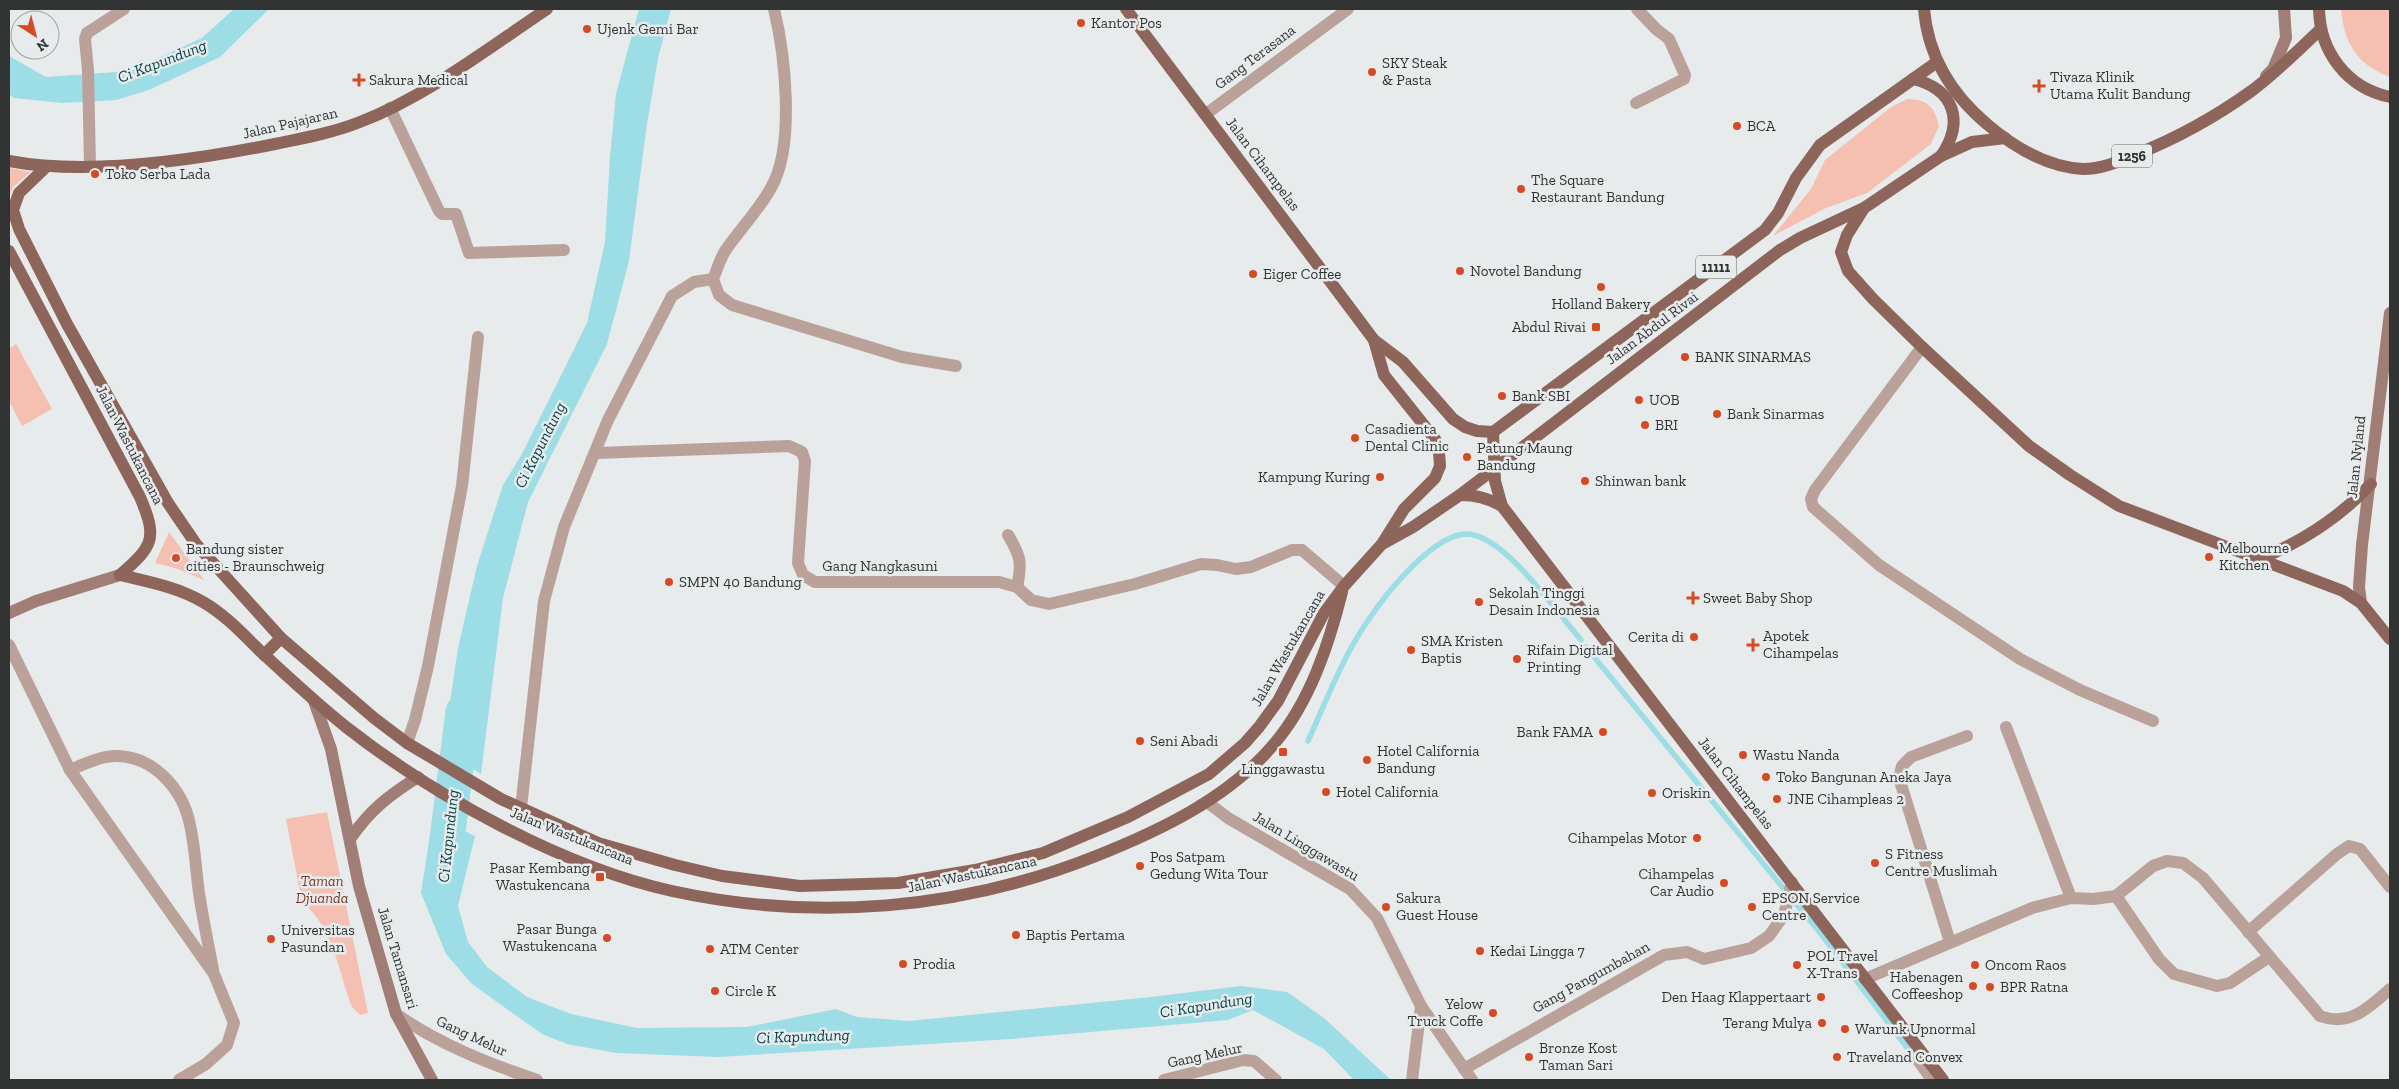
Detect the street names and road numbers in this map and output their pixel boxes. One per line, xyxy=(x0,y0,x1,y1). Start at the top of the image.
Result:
street label: Gang Terasana xyxy=(1211,21,1299,93)
street label: Jalan Pajajaran xyxy=(241,103,340,143)
street label: Jalan Cihampelas xyxy=(1222,114,1304,214)
road number: 1256 xyxy=(2112,144,2152,168)
road number: 11111 xyxy=(1696,256,1736,278)
street label: Jalan Abdul Rivai xyxy=(1602,288,1702,368)
street label: Jalan Wastukancana xyxy=(92,382,168,508)
street label: Jalan Nyland xyxy=(2343,414,2369,499)
street label: Gang Nangkasuni xyxy=(822,557,938,575)
street label: Jalan Wastukancana xyxy=(1247,587,1329,709)
street label: Jalan Cihampelas xyxy=(1694,733,1778,833)
street label: Jalan Wastukancana xyxy=(508,803,636,869)
street label: Jalan Linggawastu xyxy=(1250,807,1363,885)
street label: Jalan Wastukancana xyxy=(906,852,1038,896)
street label: Jalan Tamansari xyxy=(374,905,422,1011)
street label: Gang Pangumbahan xyxy=(1529,937,1653,1017)
street label: Gang Melur xyxy=(434,1012,510,1060)
street label: Gang Melur xyxy=(1166,1038,1244,1072)

